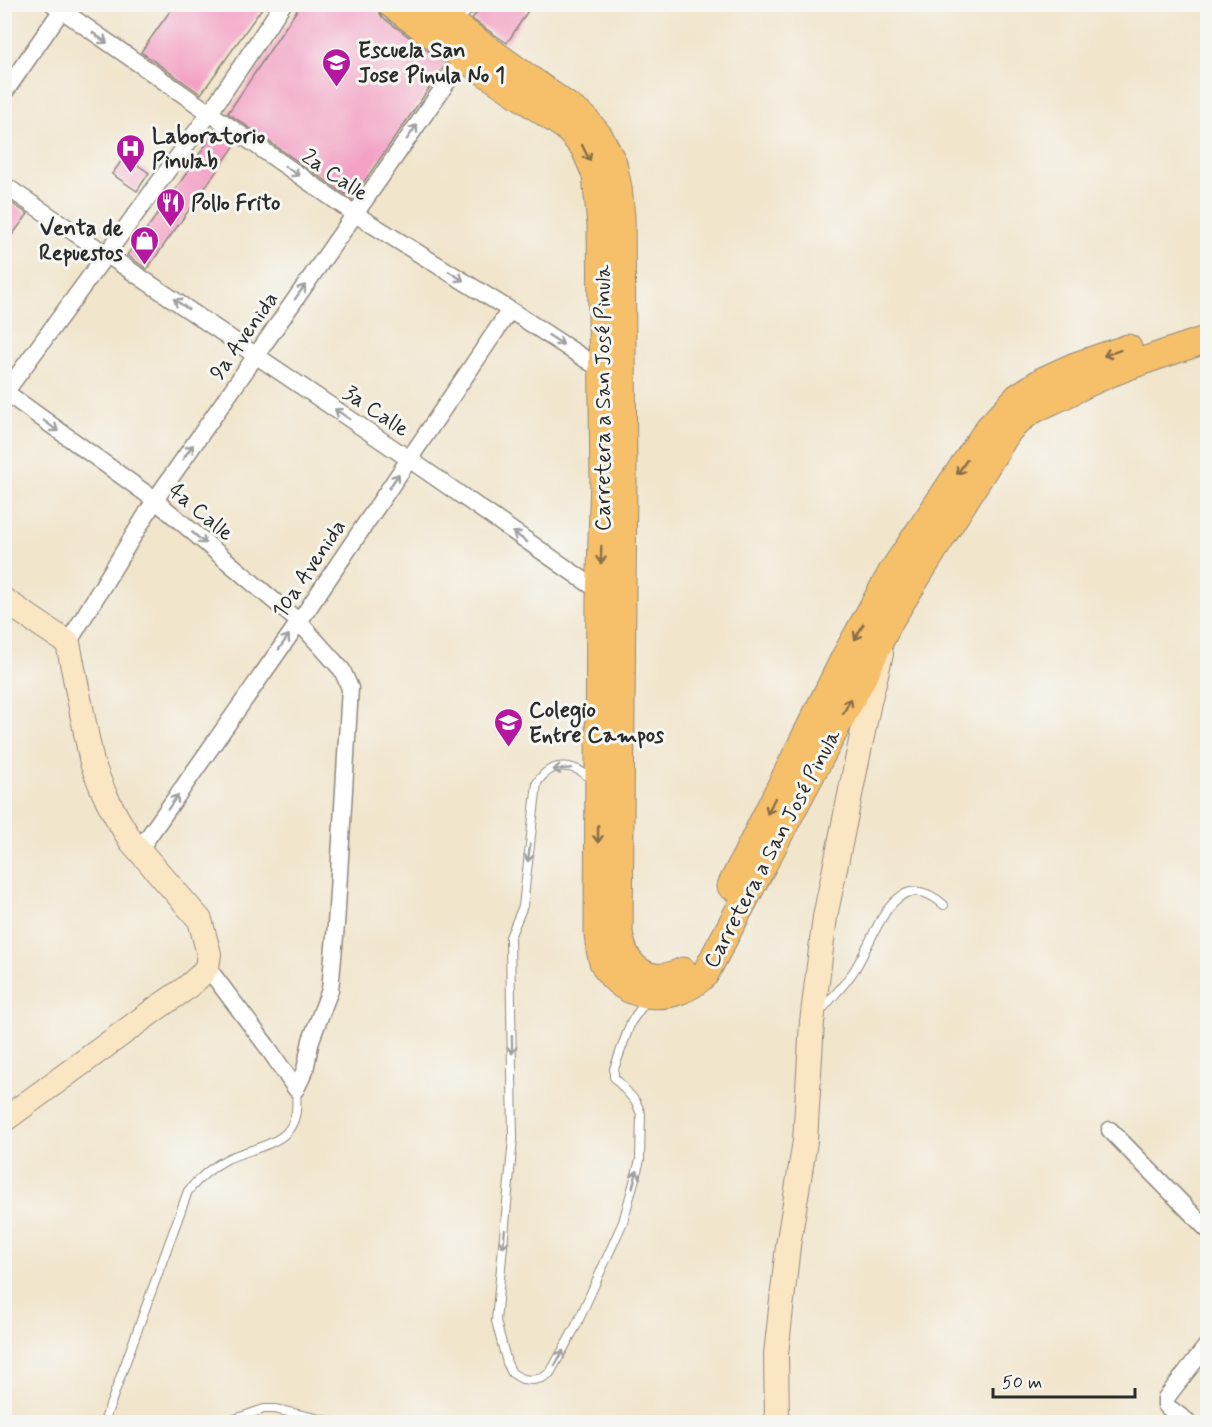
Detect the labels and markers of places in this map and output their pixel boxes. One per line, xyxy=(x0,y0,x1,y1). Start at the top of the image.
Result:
place label: Escuela San Jose Pinula No 1 xyxy=(358,37,505,90)
school or university icon: Escuela San Jose Pinula No 1 xyxy=(321,46,353,88)
place label: Laboratorio Pinulab xyxy=(152,123,266,176)
hospital icon: Laboratorio Pinulab xyxy=(115,132,147,174)
restaurant icon: Pollo Frito xyxy=(154,186,186,228)
place label: Pollo Frito xyxy=(191,190,281,218)
place label: Venta de Repuestos xyxy=(39,215,124,268)
shop icon: Venta de Repuestos xyxy=(128,224,160,266)
place label: Colegio Entre Campos xyxy=(529,697,664,750)
school or university icon: Colegio Entre Campos xyxy=(492,706,524,748)

